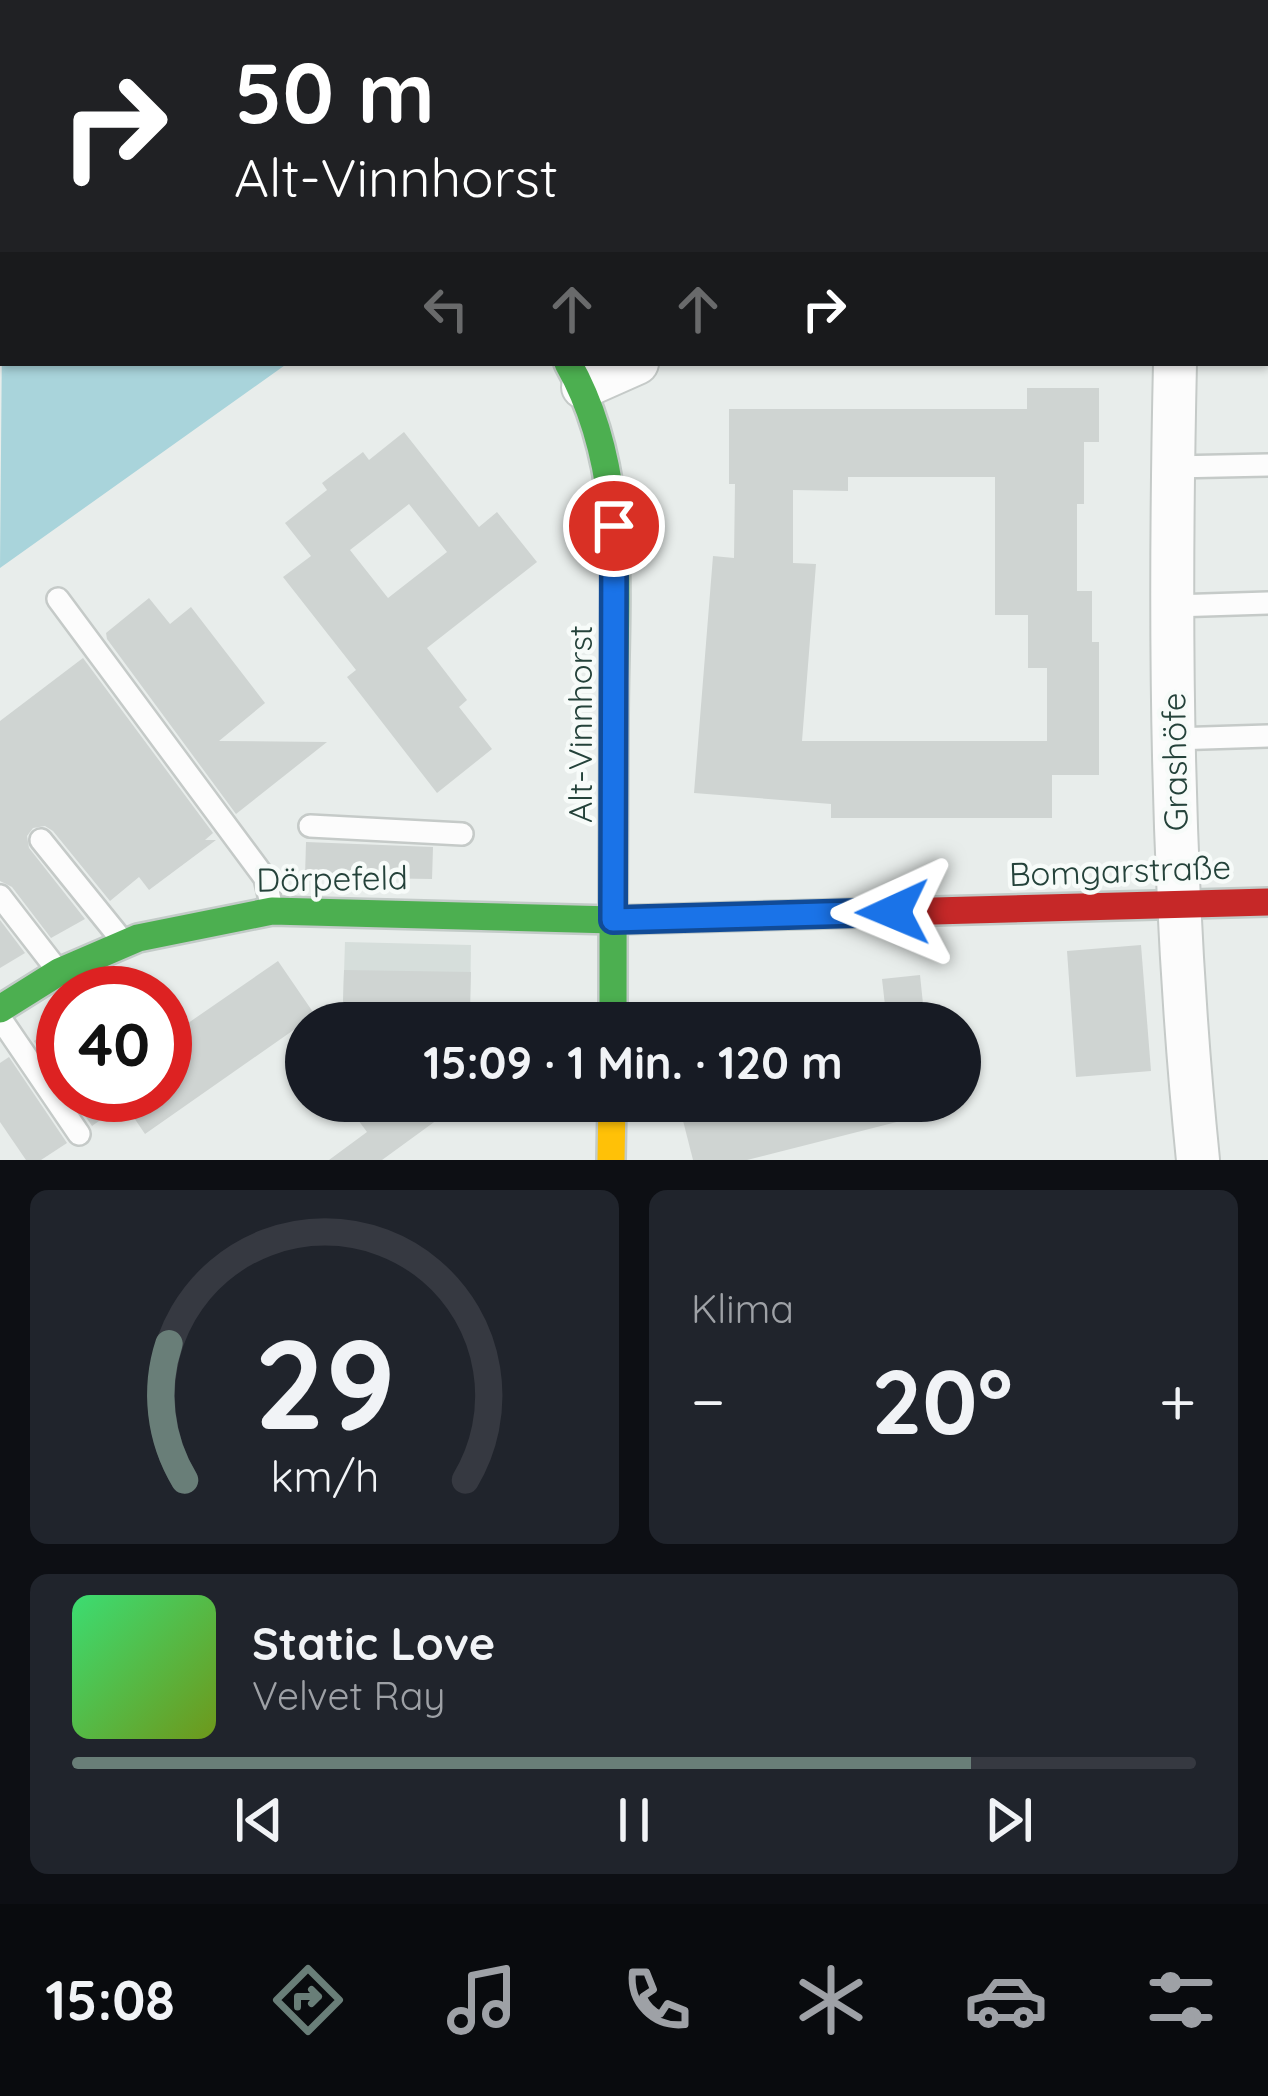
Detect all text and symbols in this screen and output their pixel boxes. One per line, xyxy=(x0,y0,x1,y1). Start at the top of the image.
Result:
text: 50 m xyxy=(234,39,435,144)
icon: right xyxy=(36,48,192,204)
text: Alt-Vinnhorst xyxy=(234,143,558,211)
icon: left xyxy=(413,276,479,342)
icon: ahead xyxy=(539,276,605,342)
icon: ahead xyxy=(665,276,731,342)
icon: right xyxy=(791,276,857,342)
pin xyxy=(563,475,665,577)
icon: arrive xyxy=(581,493,647,559)
street label: Alt-Vinnhorst xyxy=(559,625,600,823)
street label: Grashöfe xyxy=(1152,692,1196,832)
street label: Bomgarstraße xyxy=(1008,846,1232,894)
position arrow xyxy=(830,849,956,975)
street label: Dörpefeld xyxy=(256,856,408,900)
speed limit sign: 40 xyxy=(36,966,192,1122)
text: 15:09 · 1 Min. · 120 m xyxy=(423,1034,843,1090)
text: Klima xyxy=(691,1284,794,1333)
text: 29 xyxy=(254,1304,395,1460)
text: 20° xyxy=(871,1344,1013,1457)
text: − xyxy=(691,1359,725,1442)
text: + xyxy=(1159,1359,1196,1442)
text: km/h xyxy=(270,1449,379,1503)
text: Static Love xyxy=(252,1615,495,1671)
text: Velvet Ray xyxy=(252,1671,445,1720)
icon: previous xyxy=(226,1787,292,1853)
icon: pause xyxy=(601,1787,667,1853)
icon: next xyxy=(976,1787,1042,1853)
icon: directions xyxy=(266,1958,350,2042)
icon: music xyxy=(440,1958,524,2042)
icon: phone xyxy=(615,1958,699,2042)
icon: climate xyxy=(789,1958,873,2042)
icon: car xyxy=(964,1958,1048,2042)
icon: filters xyxy=(1139,1958,1223,2042)
text: 15:08 xyxy=(45,1966,175,2034)

